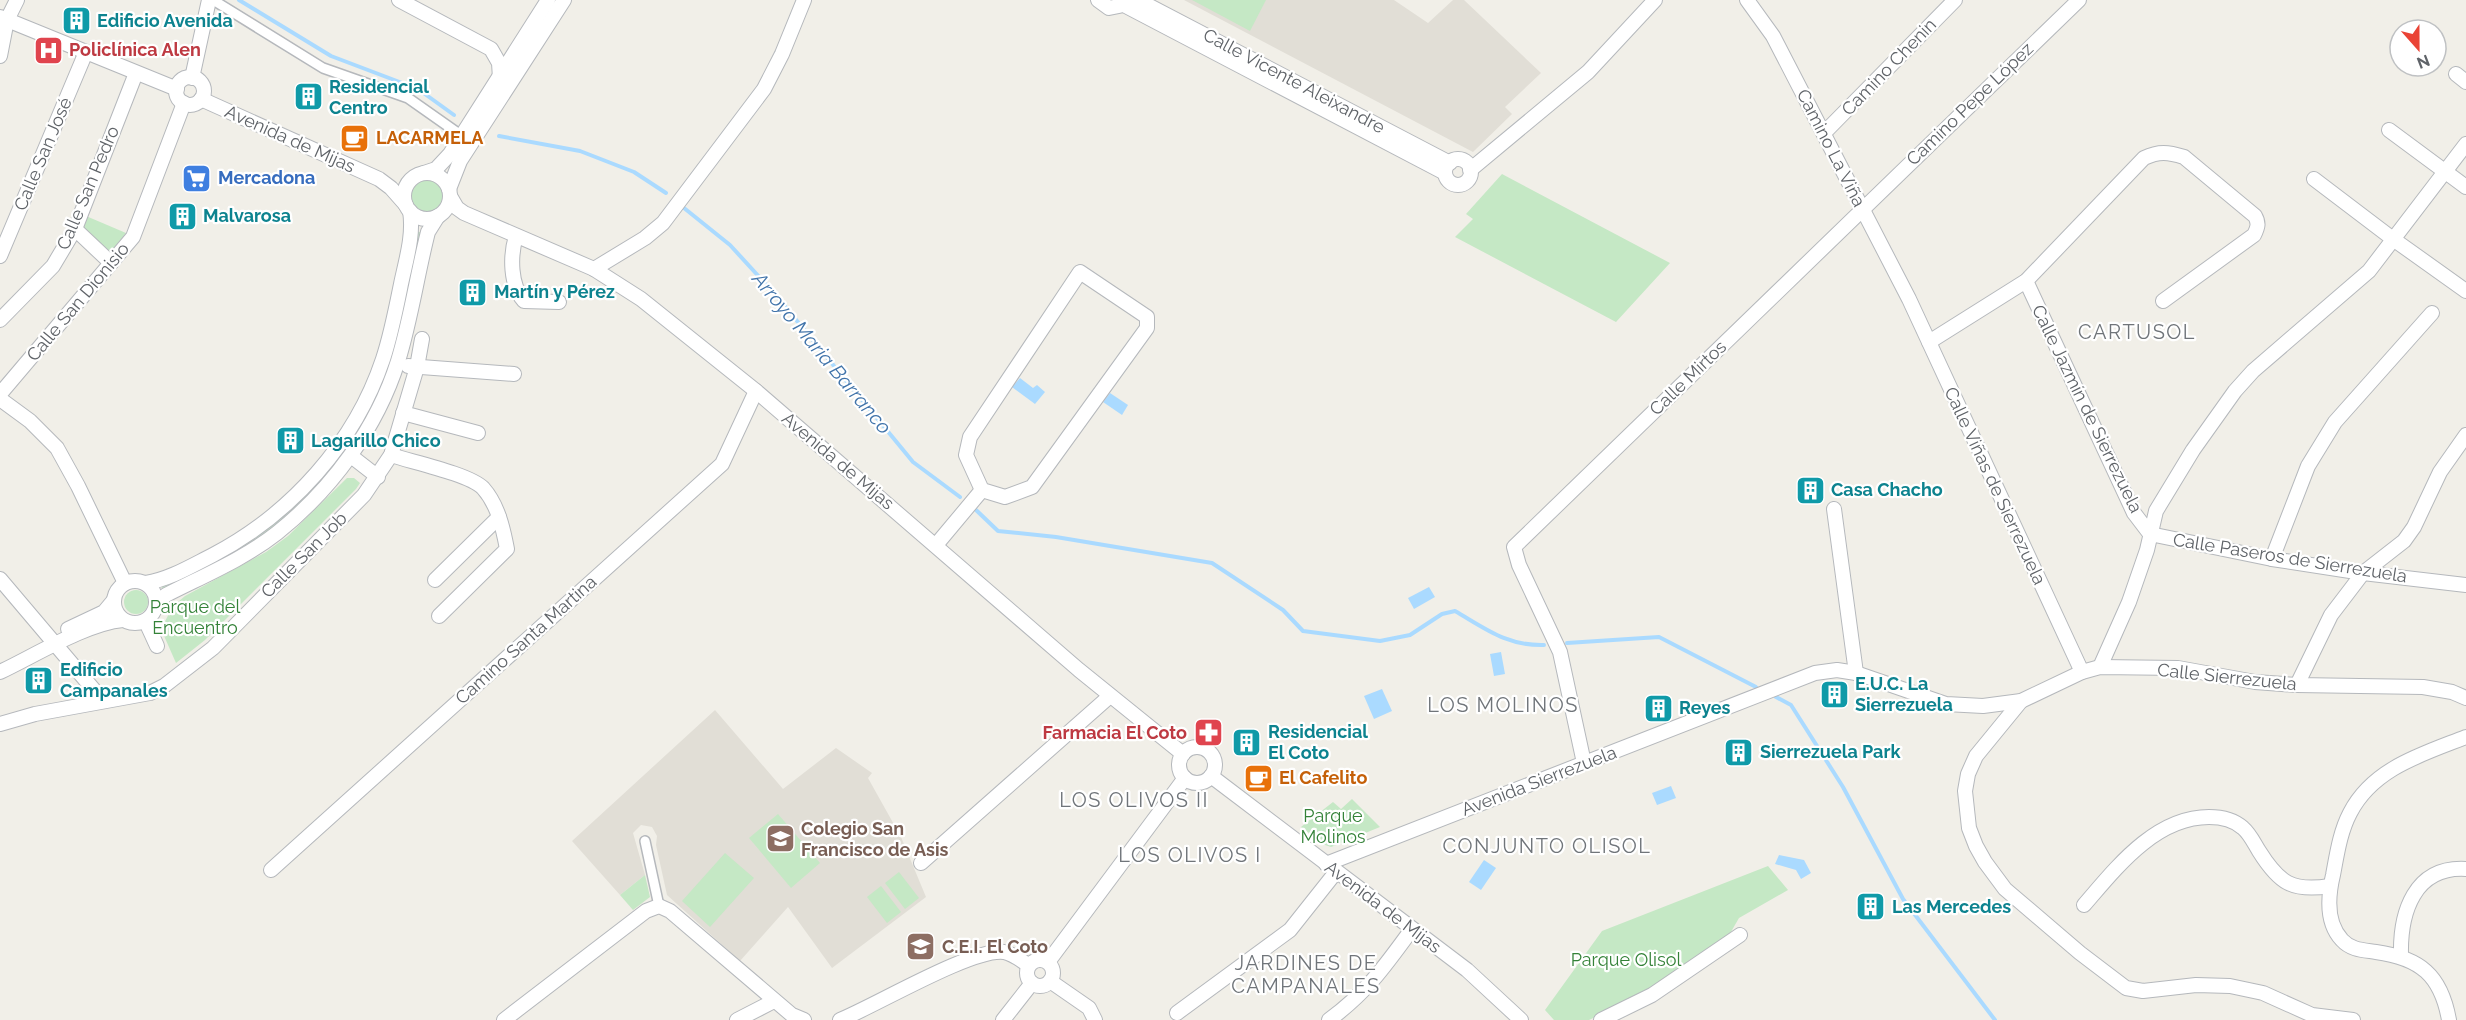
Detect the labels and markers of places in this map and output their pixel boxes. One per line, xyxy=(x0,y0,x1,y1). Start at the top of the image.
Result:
building icon: Edificio Avenida xyxy=(60,5,92,37)
place label: Edificio Avenida xyxy=(97,10,233,31)
hospital icon: Policlínica Alen xyxy=(32,34,64,66)
place label: Policlínica Alen xyxy=(69,39,201,60)
place label: Residencial Centro xyxy=(329,76,429,118)
building icon: Residencial Centro xyxy=(292,81,324,113)
cafe icon: LACARMELA xyxy=(339,122,371,154)
place label: LACARMELA xyxy=(376,127,484,148)
supermarket icon: Mercadona xyxy=(181,162,213,194)
place label: Mercadona xyxy=(218,167,315,188)
building icon: Malvarosa xyxy=(166,200,198,232)
place label: Malvarosa xyxy=(203,205,291,226)
building icon: Martín y Pérez xyxy=(457,276,489,308)
place label: Martín y Pérez xyxy=(494,281,615,302)
building icon: Lagarillo Chico xyxy=(274,425,306,457)
place label: Lagarillo Chico xyxy=(311,430,441,451)
building icon: Casa Chacho xyxy=(1794,474,1826,506)
place label: Casa Chacho xyxy=(1831,479,1943,500)
place label: Edificio Campanales xyxy=(60,659,168,701)
building icon: Edificio Campanales xyxy=(23,664,55,696)
place label: E.U.C. La Sierrezuela xyxy=(1855,673,1953,715)
building icon: E.U.C. La Sierrezuela xyxy=(1818,678,1850,710)
building icon: Reyes xyxy=(1642,692,1674,724)
place label: Reyes xyxy=(1679,697,1730,718)
pharmacy icon: Farmacia El Coto xyxy=(1192,717,1224,749)
place label: Residencial El Coto xyxy=(1268,721,1368,763)
place label: Farmacia El Coto xyxy=(1043,722,1187,743)
building icon: Residencial El Coto xyxy=(1231,726,1263,758)
building icon: Sierrezuela Park xyxy=(1723,736,1755,768)
place label: Sierrezuela Park xyxy=(1760,741,1901,762)
cafe icon: El Cafelito xyxy=(1242,762,1274,794)
place label: El Cafelito xyxy=(1279,767,1367,788)
place label: Colegio San Francisco de Asis xyxy=(801,818,949,860)
school or university icon: Colegio San Francisco de Asis xyxy=(764,823,796,855)
building icon: Las Mercedes xyxy=(1855,891,1887,923)
place label: Las Mercedes xyxy=(1892,896,2011,917)
school or university icon: C.E.I. El Coto xyxy=(905,931,937,963)
place label: C.E.I. El Coto xyxy=(942,936,1048,957)

